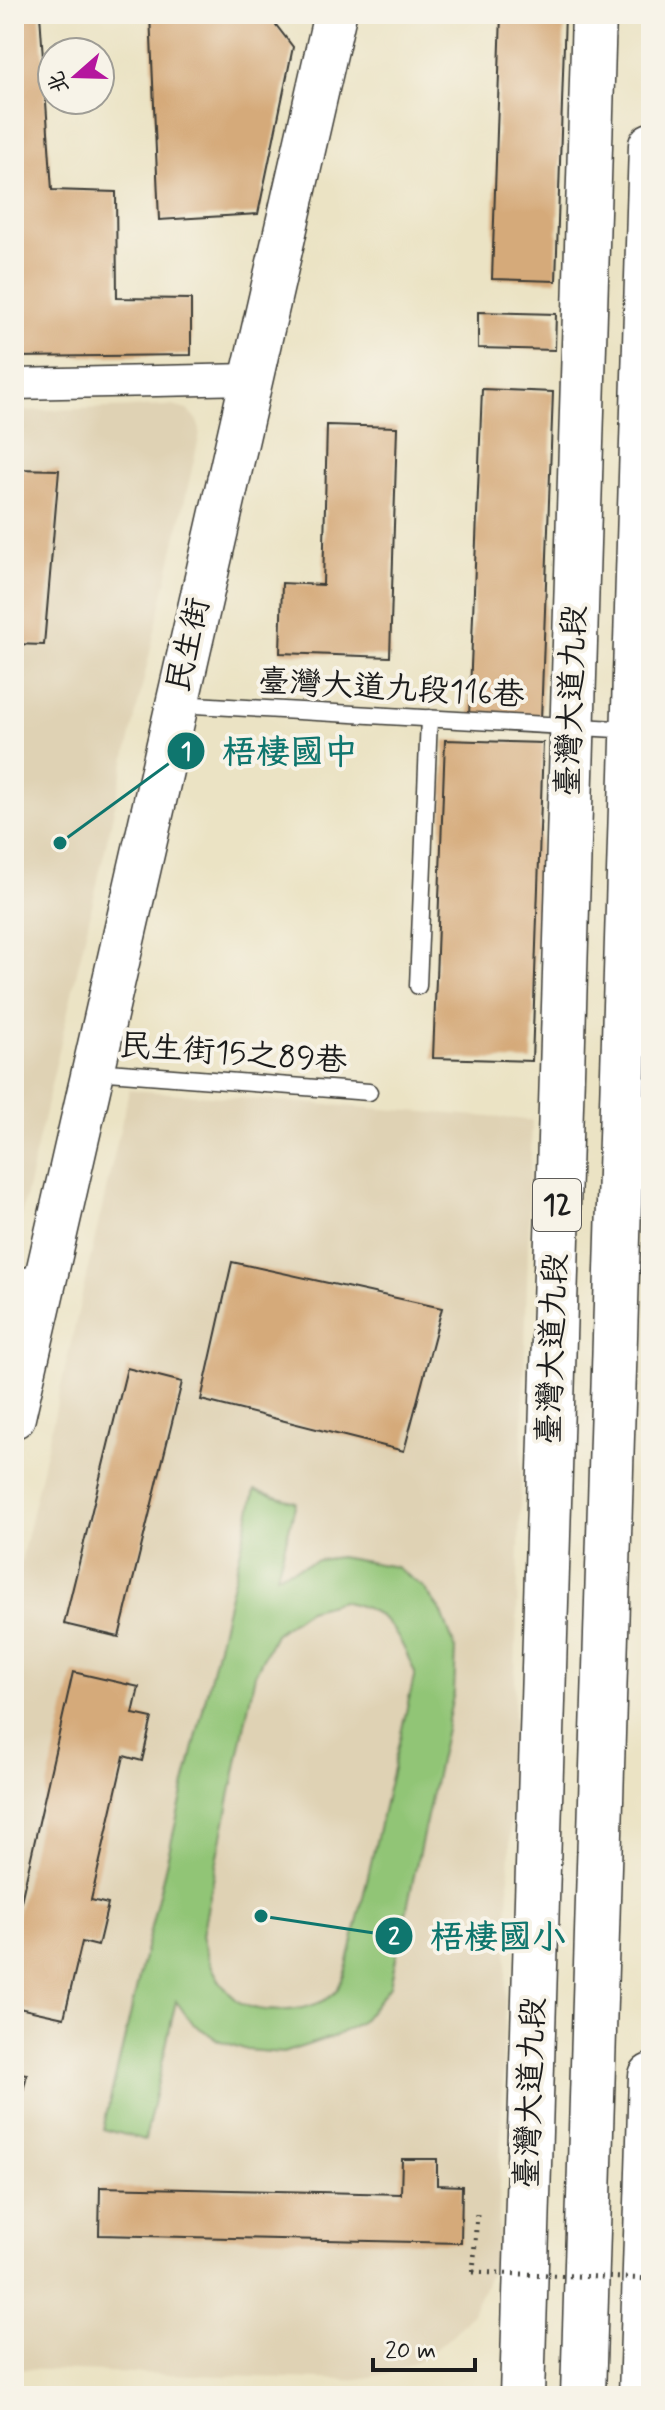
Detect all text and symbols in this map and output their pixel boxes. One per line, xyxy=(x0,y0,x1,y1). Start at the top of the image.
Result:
north arrow xyxy=(36,36,116,116)
text: 北 xyxy=(42,67,76,97)
street label: 民生街 xyxy=(158,593,220,697)
street label: 臺灣大道九段 xyxy=(548,604,596,798)
street label: 臺灣大道九段116巷 xyxy=(257,661,525,717)
callout: 梧棲國中 xyxy=(166,722,374,780)
text: 梧棲國中 xyxy=(222,731,358,776)
text: 1 xyxy=(181,737,191,768)
street label: 民生街15之89巷 xyxy=(118,1025,348,1083)
road number: 12 xyxy=(533,1179,581,1231)
street label: 臺灣大道九段 xyxy=(529,1252,577,1446)
callout: 梧棲國小 xyxy=(374,1907,582,1965)
text: 梧棲國小 xyxy=(430,1916,566,1961)
text: 2 xyxy=(388,1922,400,1953)
street label: 臺灣大道九段 xyxy=(507,1996,555,2190)
scale bar xyxy=(373,2322,475,2372)
text: 20 m xyxy=(385,2336,436,2367)

